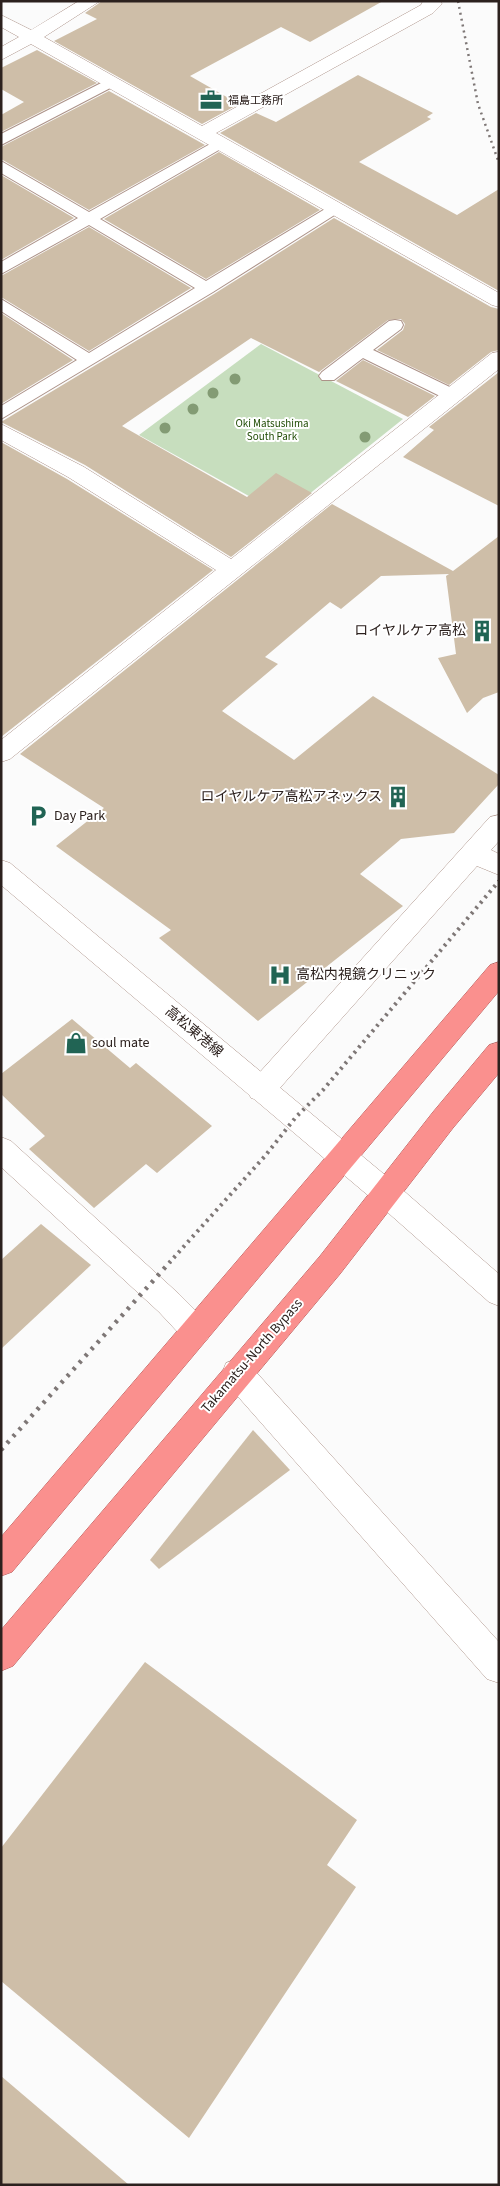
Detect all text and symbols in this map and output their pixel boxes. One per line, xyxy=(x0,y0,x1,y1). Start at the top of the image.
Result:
office icon: 福島工務所 xyxy=(198,87,224,113)
place label: 福島工務所 xyxy=(228,93,284,108)
park label: Oki Matsushima South Park xyxy=(235,416,309,444)
building icon: ロイヤルケア高松 xyxy=(469,618,495,644)
place label: ロイヤルケア高松 xyxy=(354,621,466,641)
building icon: ロイヤルケア高松アネックス xyxy=(385,784,411,810)
place label: ロイヤルケア高松アネックス xyxy=(201,787,382,807)
parking icon: Day Park xyxy=(25,803,51,829)
place label: Day Park xyxy=(54,806,105,826)
hospital icon: 高松内視鏡クリニック xyxy=(267,962,293,988)
place label: 高松内視鏡クリニック xyxy=(296,965,436,985)
street label: 高松東港線 xyxy=(161,1002,227,1062)
shop icon: soul mate xyxy=(63,1030,89,1056)
place label: soul mate xyxy=(92,1033,149,1053)
street label: Takamatsu-North Bypass xyxy=(197,1294,307,1418)

